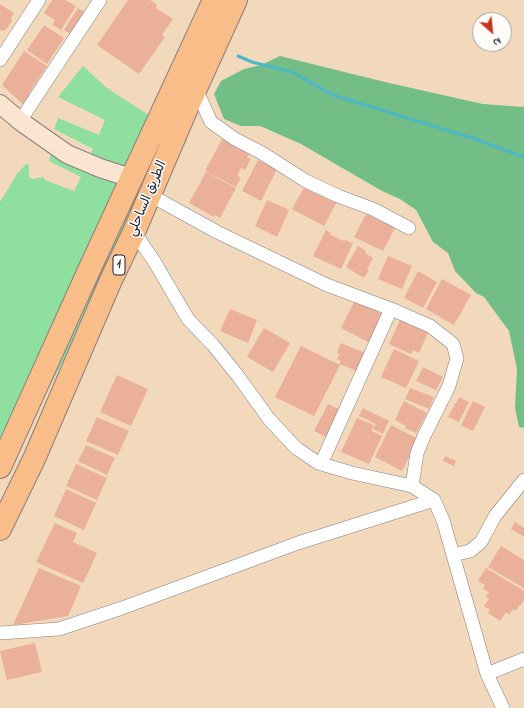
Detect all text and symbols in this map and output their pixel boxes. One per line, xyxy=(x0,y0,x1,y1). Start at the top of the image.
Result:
north arrow xyxy=(472,12,512,52)
text: N xyxy=(490,33,504,51)
street label: الطريق الساحلي xyxy=(125,159,171,239)
road number: 1 xyxy=(113,255,125,275)

